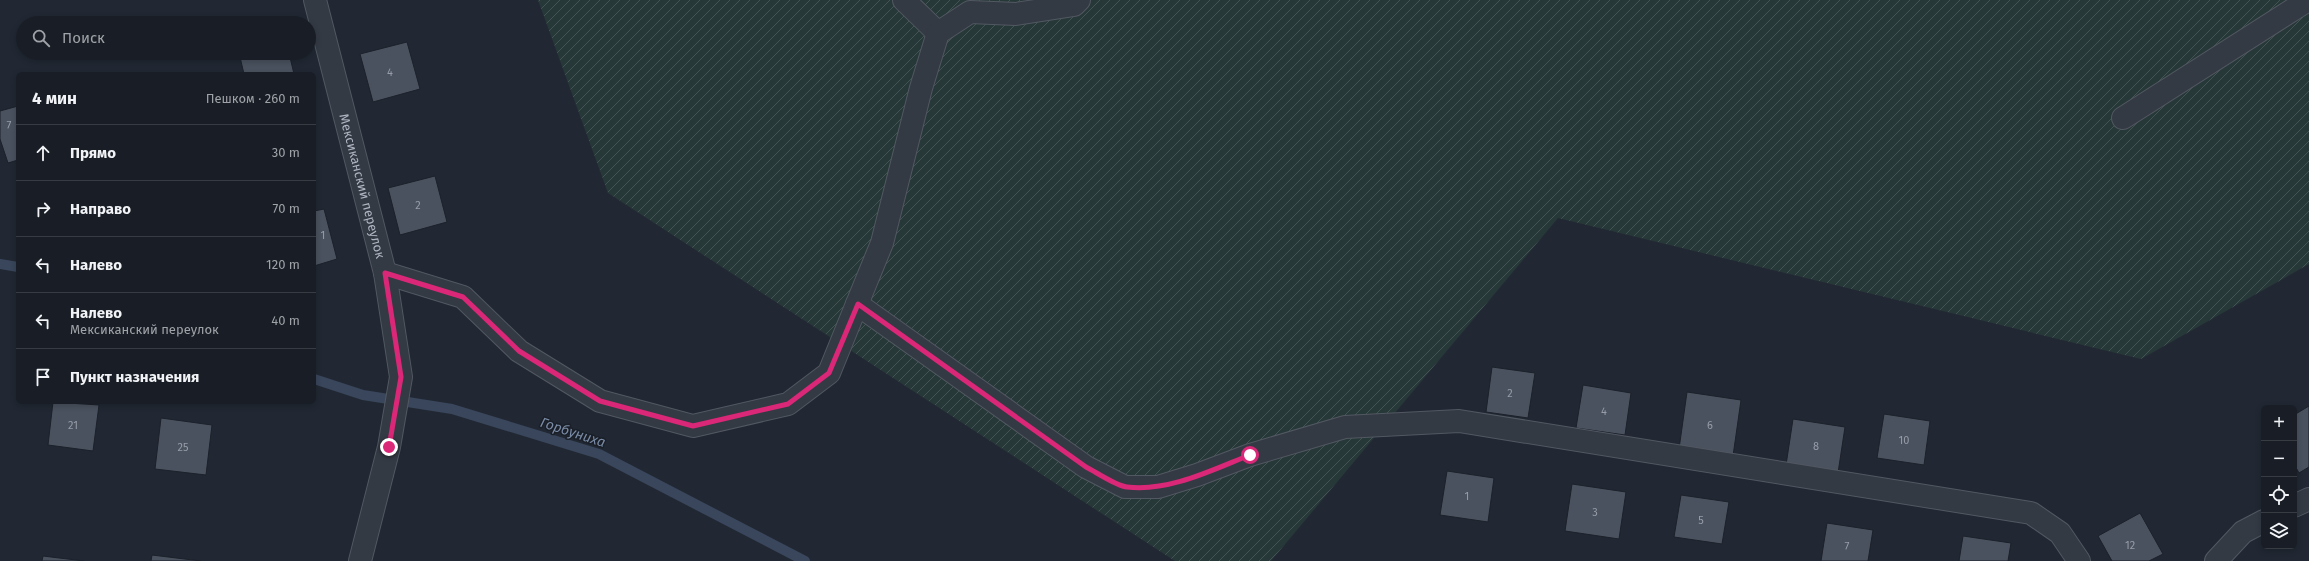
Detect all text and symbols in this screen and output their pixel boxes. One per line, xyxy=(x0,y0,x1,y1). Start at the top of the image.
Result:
search box xyxy=(16,16,316,60)
icon: search xyxy=(30,27,52,49)
text: Поиск xyxy=(62,29,105,47)
house number: 4 xyxy=(387,66,393,79)
text: 4 мин xyxy=(32,88,77,109)
text: Пешком · 260 m xyxy=(206,91,300,106)
street label: Мексиканский переулок xyxy=(336,112,388,260)
house number: 7 xyxy=(7,119,12,132)
icon: ahead xyxy=(32,142,54,164)
text: Прямо xyxy=(70,144,116,162)
text: 30 m xyxy=(272,145,300,160)
icon: right xyxy=(32,198,54,220)
house number: 2 xyxy=(415,199,421,212)
text: Направо xyxy=(70,200,131,218)
text: 70 m xyxy=(273,201,300,216)
house number: 1 xyxy=(321,229,325,242)
icon: left xyxy=(32,254,54,276)
text: Налево xyxy=(70,256,122,274)
text: 120 m xyxy=(266,257,300,272)
text: Налево xyxy=(70,304,122,322)
icon: left xyxy=(32,310,54,332)
text: 40 m xyxy=(271,313,300,328)
text: Мексиканский переулок xyxy=(70,322,219,337)
icon: arrive xyxy=(32,366,54,388)
text: Пункт назначения xyxy=(70,368,199,386)
house number: 2 xyxy=(1507,387,1513,400)
house number: 4 xyxy=(1601,405,1607,418)
map controls xyxy=(2261,405,2297,549)
button: + xyxy=(2261,405,2297,441)
water label: Горбуниха xyxy=(538,414,608,451)
house number: 21 xyxy=(68,419,78,432)
house number: 6 xyxy=(1707,419,1713,432)
house number: 10 xyxy=(1899,434,1909,447)
route end xyxy=(380,438,398,456)
house number: 8 xyxy=(1813,440,1819,453)
house number: 25 xyxy=(178,441,189,454)
button: − xyxy=(2261,441,2297,477)
route start xyxy=(1241,446,1259,464)
button: locate xyxy=(2261,477,2297,513)
house number: 1 xyxy=(1465,490,1469,503)
house number: 3 xyxy=(1592,506,1598,519)
button: layers xyxy=(2261,513,2297,549)
house number: 5 xyxy=(1698,514,1704,527)
house number: 12 xyxy=(2125,539,2135,552)
house number: 7 xyxy=(1845,540,1850,553)

